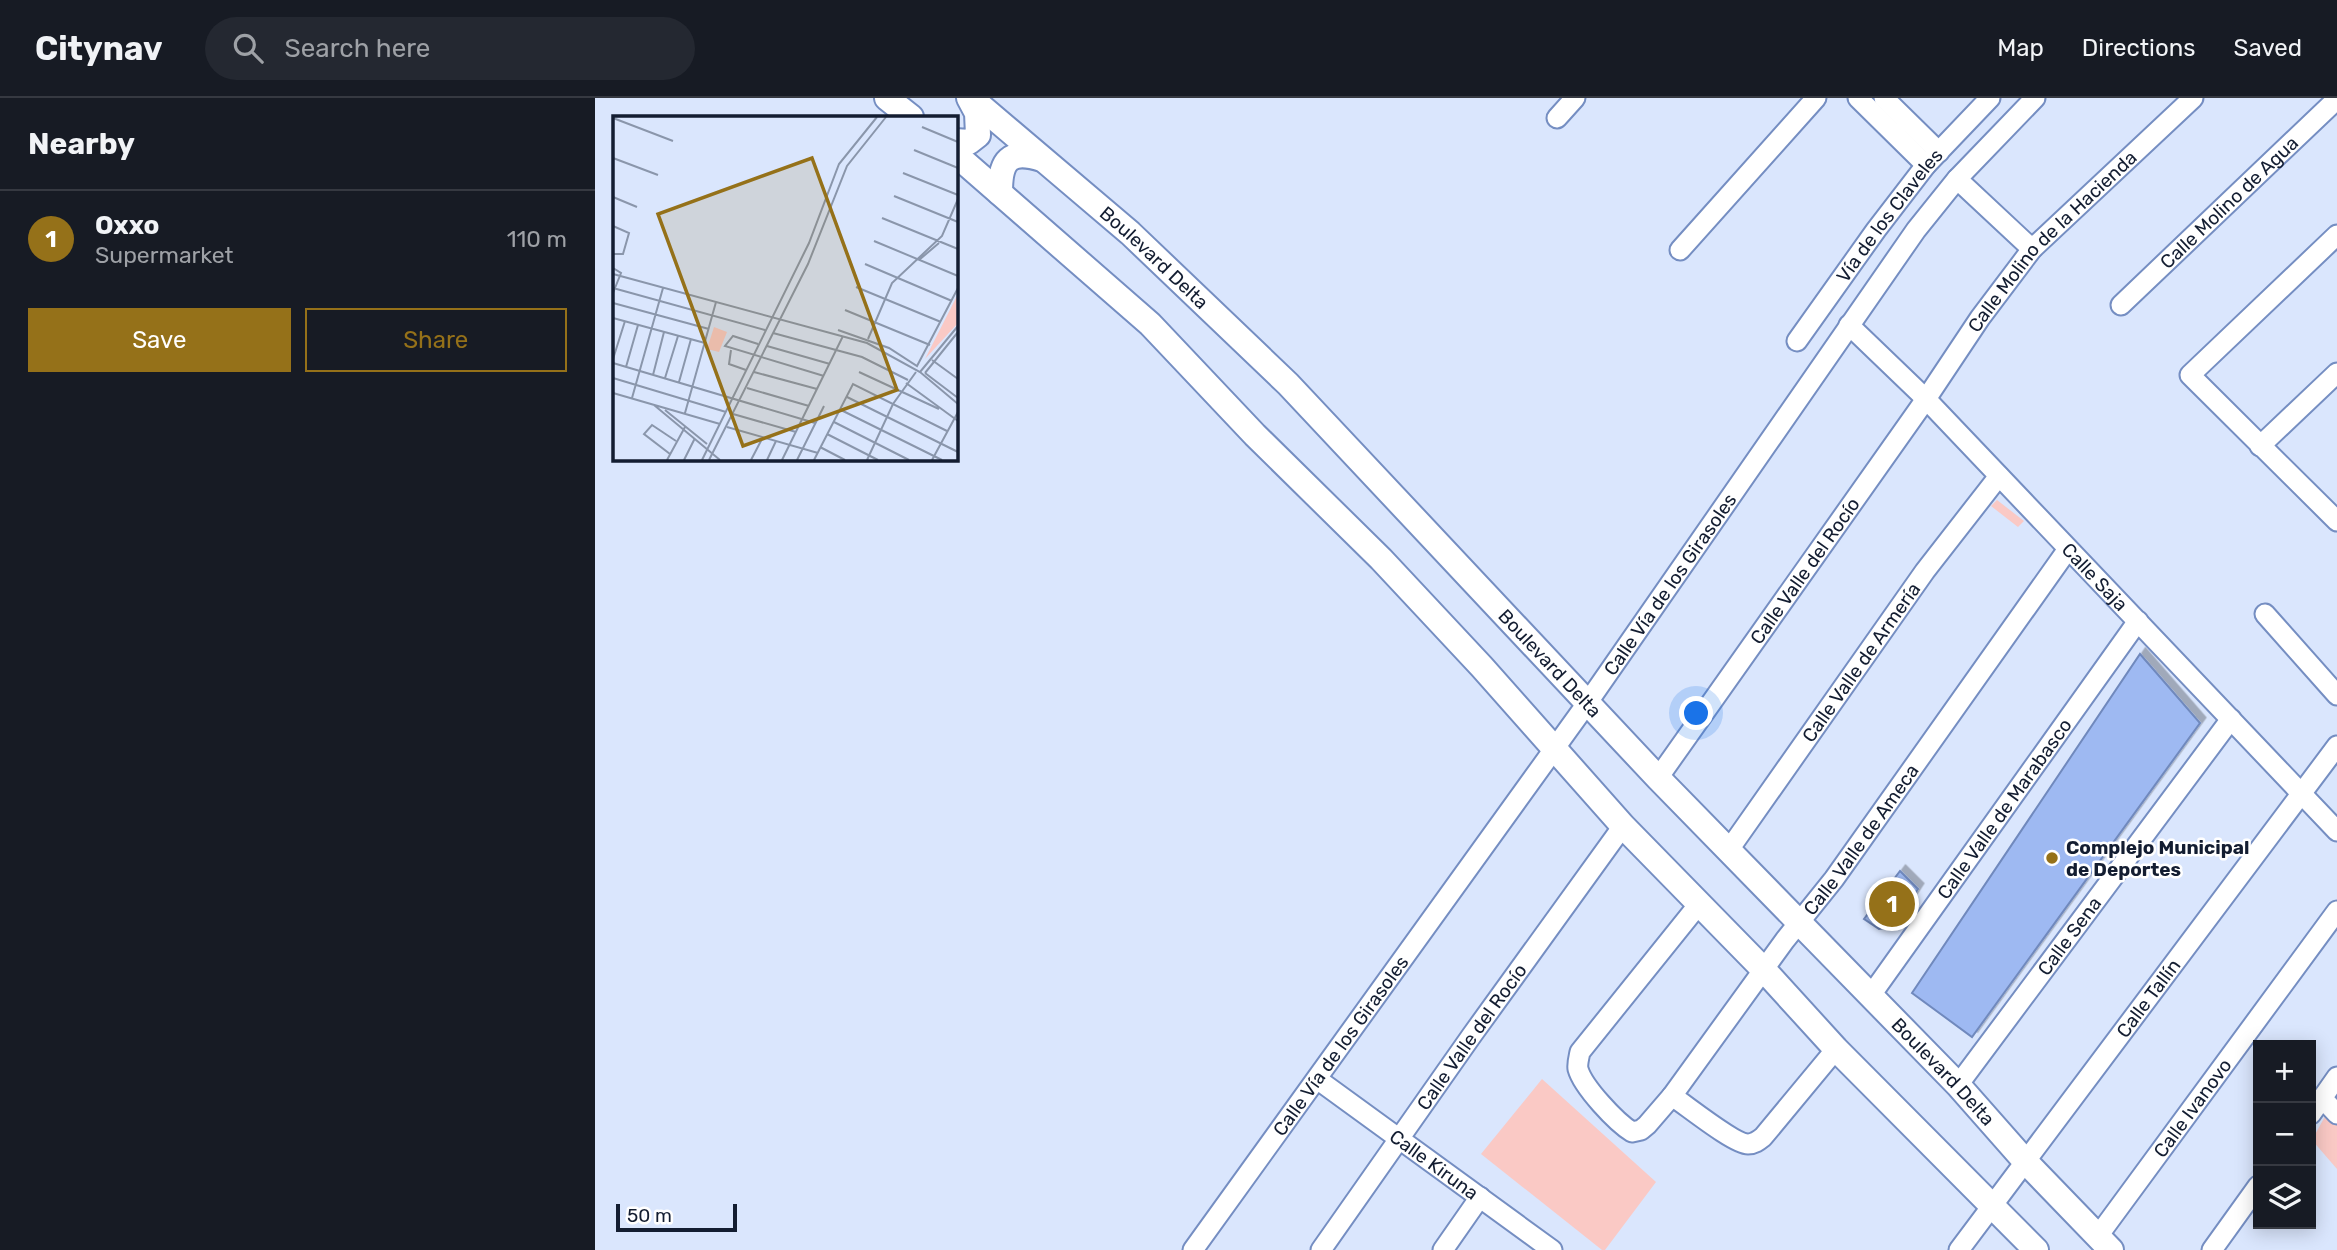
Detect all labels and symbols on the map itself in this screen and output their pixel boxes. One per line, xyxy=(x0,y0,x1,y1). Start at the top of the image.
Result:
inset map xyxy=(613,116,957,460)
street label: Calle Molino de Agua xyxy=(2155,131,2303,274)
street label: Vía de los Claveles xyxy=(1832,144,1948,287)
street label: Calle Molino de la Hacienda xyxy=(1963,146,2141,337)
street label: Boulevard Delta xyxy=(1095,202,1213,314)
street label: Calle Vía de los Girasoles xyxy=(1599,489,1742,680)
street label: Calle Valle del Rocío xyxy=(1745,493,1865,649)
street label: Calle Saja xyxy=(2057,538,2132,616)
street label: Calle Valle de Armería xyxy=(1797,578,1925,747)
street label: Boulevard Delta xyxy=(1493,605,1606,722)
your location xyxy=(1679,696,1713,730)
street label: Calle Valle de Marabasco xyxy=(1932,714,2077,904)
street label: Calle Valle de Ameca xyxy=(1799,760,1924,920)
place label: Complejo Municipal de Deportes xyxy=(2066,836,2249,881)
marker: Complejo Municipal de Deportes xyxy=(2044,850,2060,866)
pin: 1 xyxy=(1869,878,1915,930)
street label: Calle Sena xyxy=(2033,892,2106,980)
street label: Calle Vía de los Girasoles xyxy=(1268,951,1413,1140)
street label: Calle Tallín xyxy=(2111,954,2185,1042)
street label: Calle Valle del Rocío xyxy=(1412,959,1532,1115)
street label: Boulevard Delta xyxy=(1887,1013,1999,1131)
street label: Calle Ivanovo xyxy=(2149,1054,2236,1162)
street label: Calle Kiruna xyxy=(1385,1125,1483,1205)
scale bar xyxy=(616,1201,737,1233)

